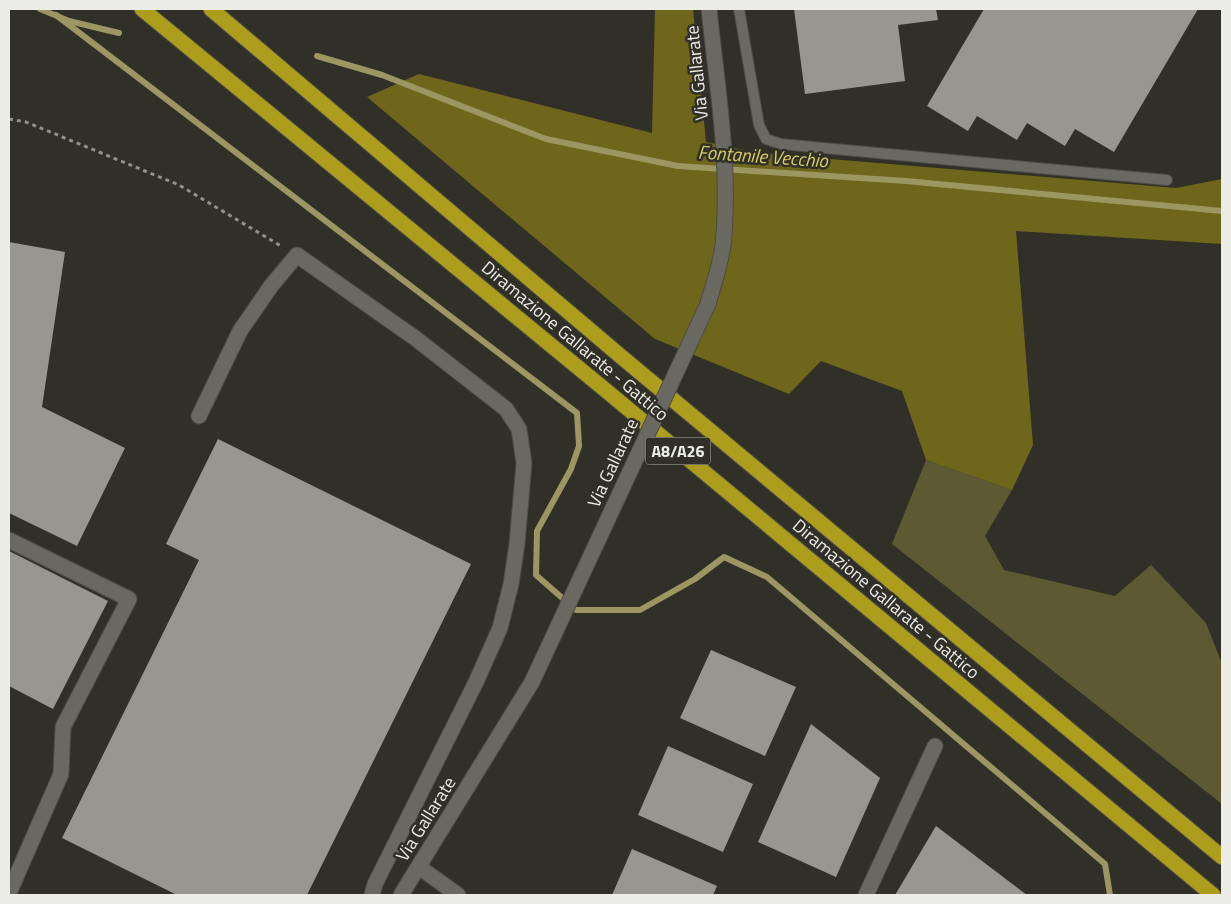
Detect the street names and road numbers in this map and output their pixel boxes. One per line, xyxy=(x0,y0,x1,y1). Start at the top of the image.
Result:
street label: Via Gallarate xyxy=(678,24,715,122)
street label: Diramazione Gallarate - Gattico xyxy=(476,254,675,427)
street label: Via Gallarate xyxy=(580,414,645,512)
road number: A8/A26 xyxy=(646,438,710,464)
street label: Diramazione Gallarate - Gattico xyxy=(787,512,986,685)
street label: Via Gallarate xyxy=(389,771,462,866)

